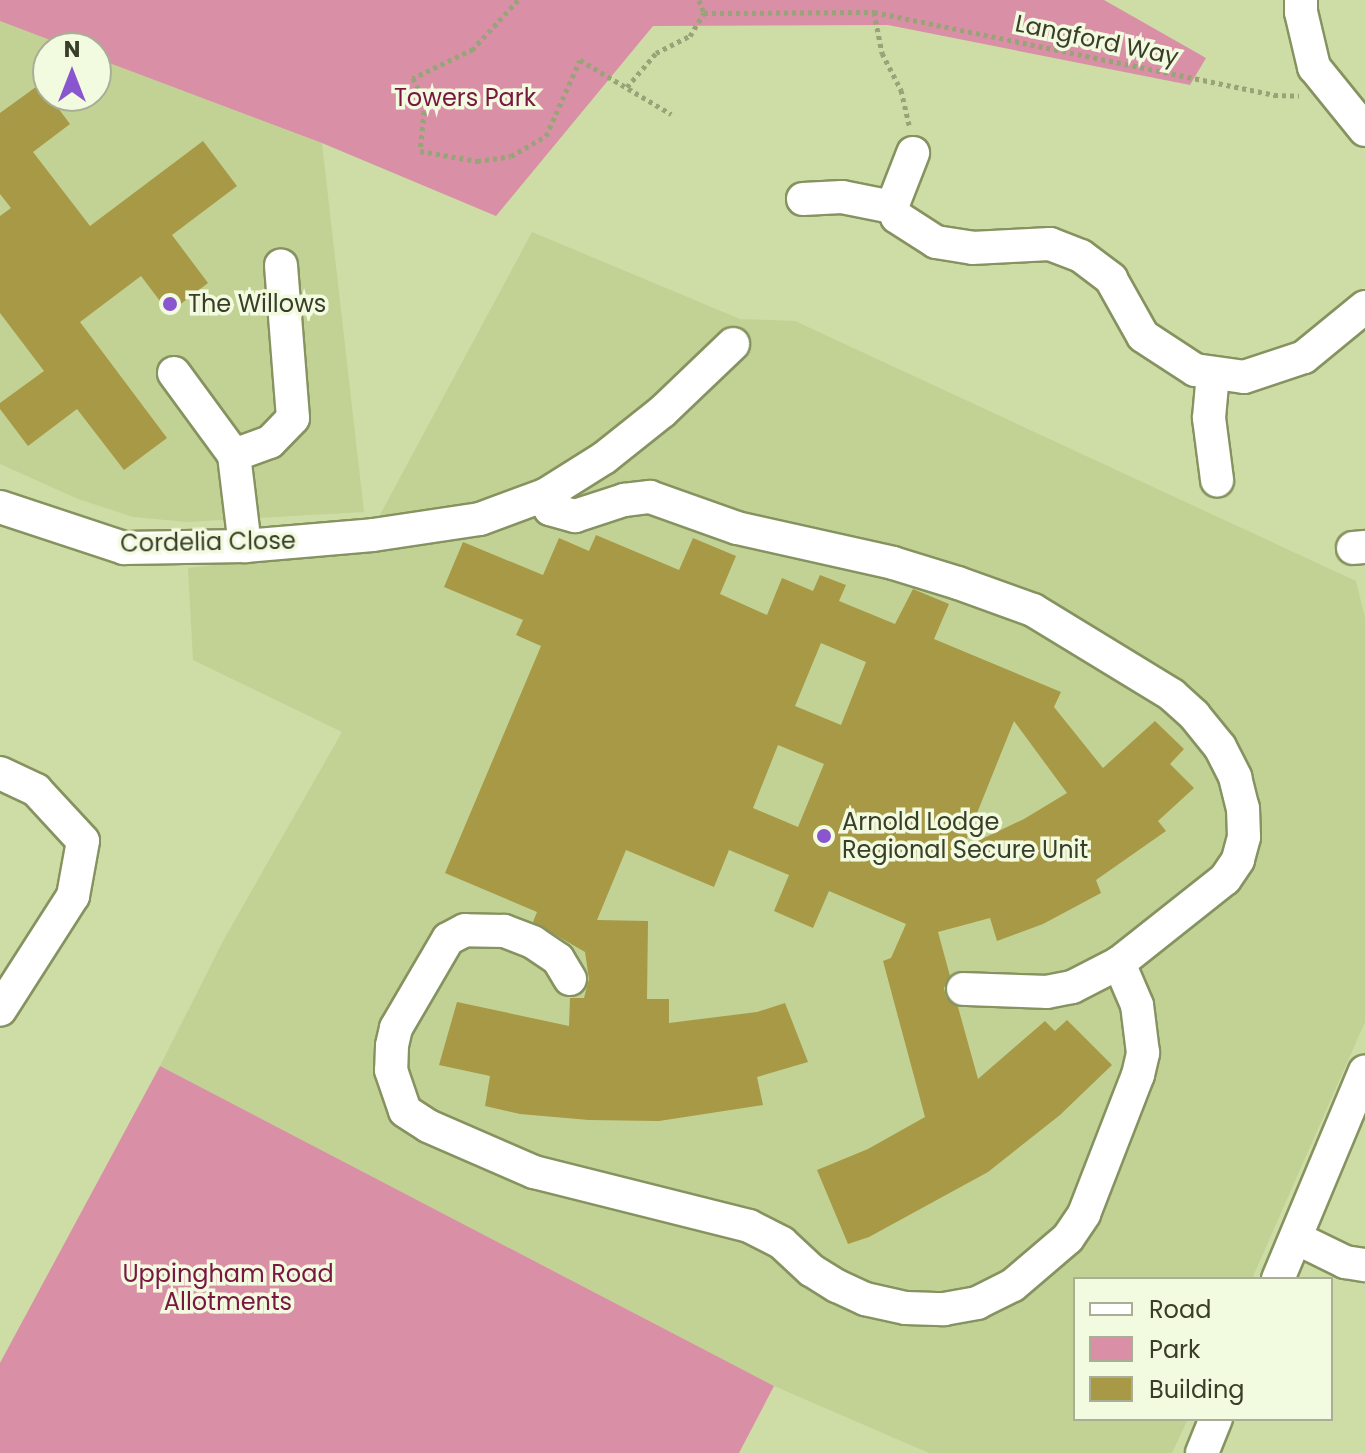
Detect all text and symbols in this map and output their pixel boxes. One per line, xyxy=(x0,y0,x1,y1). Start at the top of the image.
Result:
street label: Langford Way xyxy=(1013,9,1181,71)
north arrow xyxy=(32,32,112,112)
text: N xyxy=(64,34,80,65)
park label: Towers Park xyxy=(394,84,536,112)
place label: The Willows xyxy=(188,290,326,318)
marker: The Willows xyxy=(159,293,181,315)
street label: Cordelia Close xyxy=(120,526,296,558)
place label: Arnold Lodge Regional Secure Unit xyxy=(842,808,1088,864)
marker: Arnold Lodge Regional Secure Unit xyxy=(813,825,835,847)
park label: Uppingham Road Allotments xyxy=(122,1260,334,1316)
legend xyxy=(1073,1277,1333,1421)
text: Road xyxy=(1149,1293,1211,1326)
text: Park xyxy=(1149,1333,1200,1366)
text: Building xyxy=(1149,1373,1245,1406)

